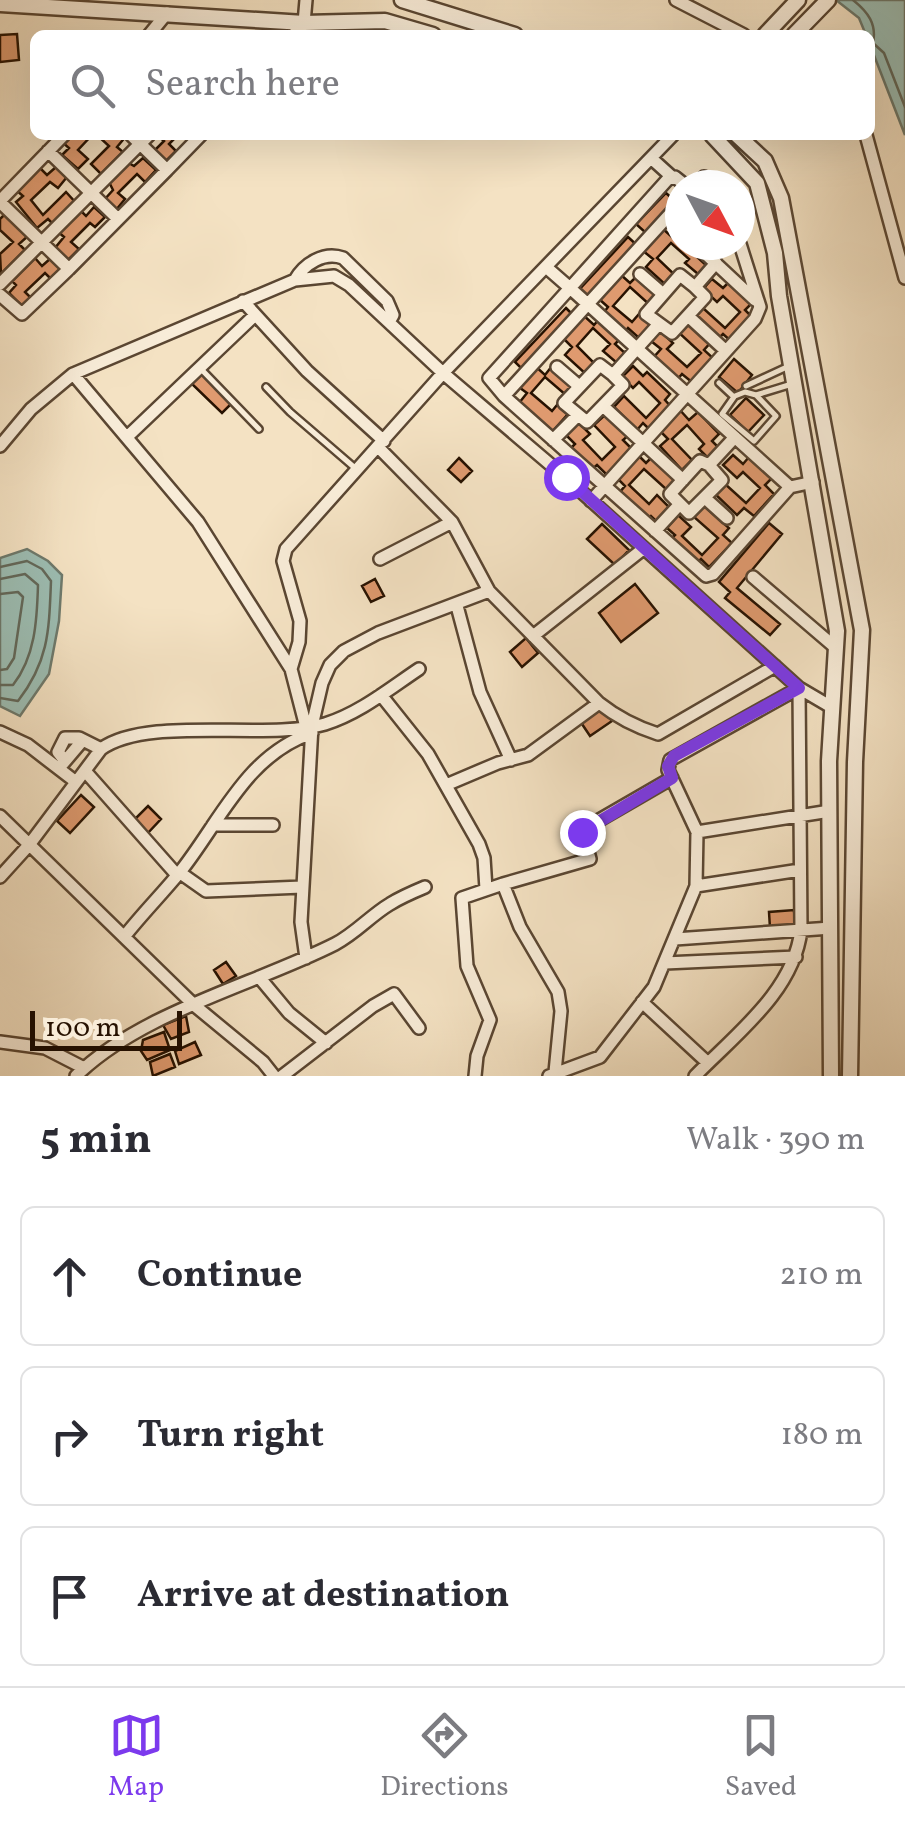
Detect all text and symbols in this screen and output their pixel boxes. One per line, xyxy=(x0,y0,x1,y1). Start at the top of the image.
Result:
search box xyxy=(30,30,875,140)
icon: search xyxy=(65,58,120,113)
text: Search here xyxy=(145,59,340,112)
north arrow xyxy=(665,170,755,260)
route start xyxy=(544,455,590,501)
route end xyxy=(560,810,606,856)
scale bar xyxy=(30,1006,182,1050)
text: 100 m xyxy=(45,1009,120,1048)
text: 5 min xyxy=(40,1112,152,1171)
text: Walk · 390 m xyxy=(686,1119,865,1163)
icon: ahead xyxy=(42,1249,97,1304)
text: Continue xyxy=(137,1250,302,1303)
text: 210 m xyxy=(779,1254,863,1298)
icon: right xyxy=(42,1409,97,1464)
text: Turn right xyxy=(137,1410,324,1463)
text: 180 m xyxy=(780,1414,863,1458)
icon: arrive xyxy=(42,1569,97,1624)
text: Arrive at destination xyxy=(137,1570,510,1623)
tab: Map xyxy=(108,1708,164,1807)
tab: Directions xyxy=(380,1708,509,1807)
tab: Saved xyxy=(725,1708,797,1807)

